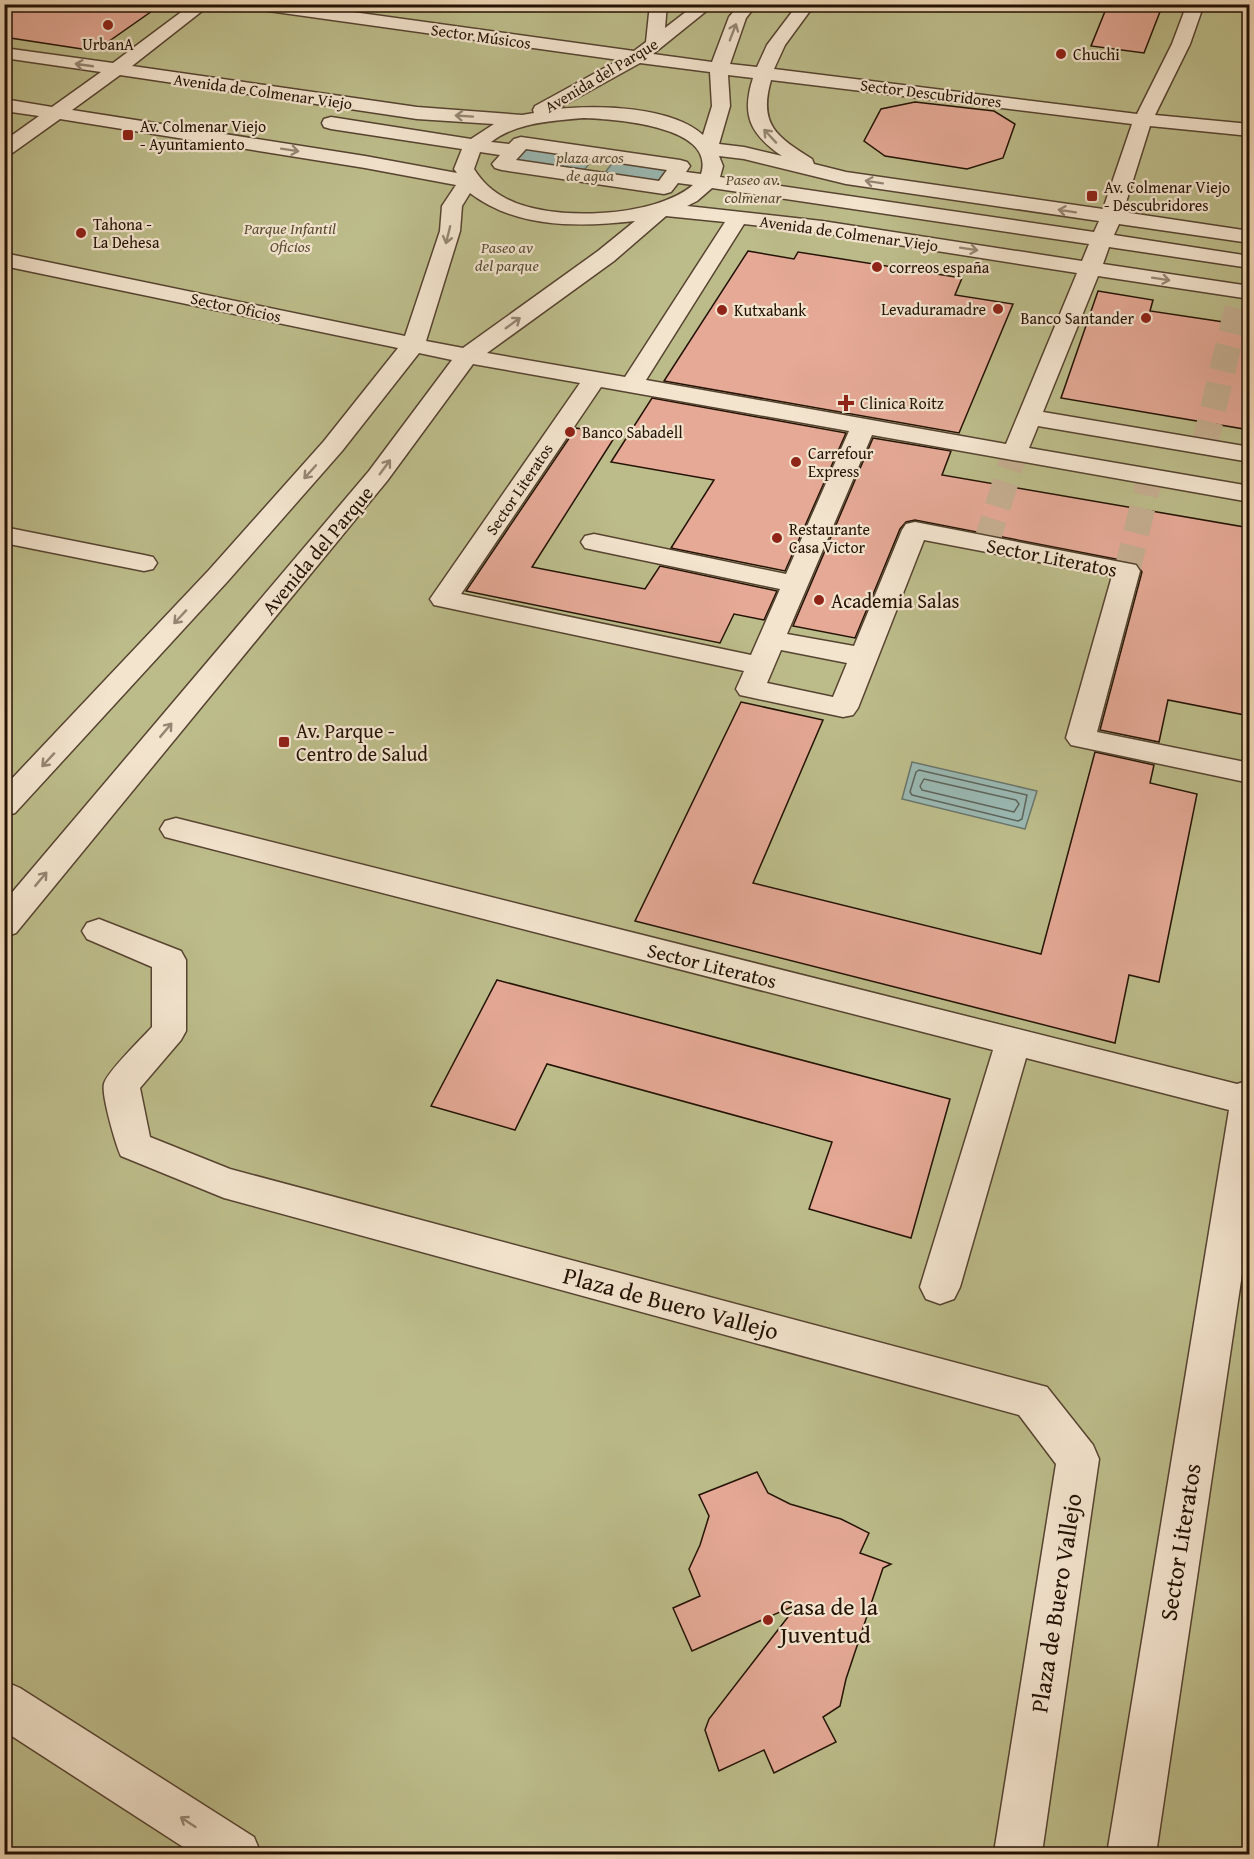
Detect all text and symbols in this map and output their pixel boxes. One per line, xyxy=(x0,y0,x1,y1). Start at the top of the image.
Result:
street label: Sector Músicos xyxy=(430,17,532,55)
marker: UrbanA xyxy=(101,18,115,32)
one-way arrow xyxy=(728,23,739,42)
place label: UrbanA xyxy=(82,32,134,56)
street label: Avenida del Parque xyxy=(540,32,662,118)
place label: Chuchi xyxy=(1073,42,1120,66)
marker: Chuchi xyxy=(1054,47,1068,61)
one-way arrow xyxy=(74,59,94,70)
street label: Avenida de Colmenar Viejo xyxy=(172,67,354,115)
street label: Sector Descubridores xyxy=(859,72,1003,114)
one-way arrow xyxy=(455,110,475,121)
place label: Av. Colmenar Viejo - Ayuntamiento xyxy=(140,114,266,156)
marker: Av. Colmenar Viejo - Ayuntamiento xyxy=(121,128,135,142)
one-way arrow xyxy=(763,128,777,143)
one-way arrow xyxy=(280,145,300,156)
park label: plaza arcos de agua xyxy=(555,145,624,187)
park label: Paseo av. colmenar xyxy=(725,167,782,209)
place label: Av. Colmenar Viejo - Descubridores xyxy=(1104,175,1230,217)
one-way arrow xyxy=(865,176,884,187)
marker: Av. Colmenar Viejo - Descubridores xyxy=(1085,189,1099,203)
one-way arrow xyxy=(1057,205,1077,216)
street label: Avenida de Colmenar Viejo xyxy=(758,209,940,257)
place label: Tahona - La Dehesa xyxy=(93,212,160,254)
park label: Parque Infantil Oficios xyxy=(243,216,336,258)
one-way arrow xyxy=(442,225,454,244)
marker: Tahona - La Dehesa xyxy=(74,226,88,240)
park label: Paseo av del parque xyxy=(475,235,540,277)
one-way arrow xyxy=(958,244,978,255)
place label: correos españa xyxy=(889,255,990,279)
marker: correos españa xyxy=(870,260,884,274)
one-way arrow xyxy=(1151,274,1171,285)
street label: Sector Oficios xyxy=(189,286,283,328)
place label: Levaduramadre xyxy=(881,297,986,321)
place label: Kutxabank xyxy=(734,298,807,322)
marker: Levaduramadre xyxy=(991,302,1005,316)
marker: Kutxabank xyxy=(715,303,729,317)
place label: Banco Santander xyxy=(1020,306,1134,330)
marker: Banco Santander xyxy=(1139,311,1153,325)
one-way arrow xyxy=(505,317,521,329)
place label: Clinica Roitz xyxy=(860,391,944,415)
marker: Clinica Roitz xyxy=(837,394,855,412)
place label: Banco Sabadell xyxy=(582,420,683,444)
marker: Banco Sabadell xyxy=(563,425,577,439)
street label: Sector Literatos xyxy=(479,438,559,540)
place label: Carrefour Express xyxy=(808,441,874,483)
marker: Carrefour Express xyxy=(789,455,803,469)
one-way arrow xyxy=(379,459,391,475)
one-way arrow xyxy=(303,464,317,479)
street label: Avenida del Parque xyxy=(254,479,380,621)
place label: Restaurante Casa Victor xyxy=(789,517,870,559)
street label: Sector Literatos xyxy=(984,530,1120,584)
marker: Restaurante Casa Victor xyxy=(770,531,784,545)
place label: Academia Salas xyxy=(831,586,960,615)
marker: Academia Salas xyxy=(812,593,826,607)
one-way arrow xyxy=(173,609,187,624)
place label: Av. Parque - Centro de Salud xyxy=(296,716,428,768)
one-way arrow xyxy=(159,723,173,738)
marker: Av. Parque - Centro de Salud xyxy=(277,735,291,749)
one-way arrow xyxy=(41,752,55,767)
one-way arrow xyxy=(34,872,48,887)
street label: Sector Literatos xyxy=(644,935,780,995)
street label: Plaza de Buero Vallejo xyxy=(560,1257,782,1349)
street label: Sector Literatos xyxy=(1150,1461,1210,1623)
street label: Plaza de Buero Vallejo xyxy=(1021,1491,1091,1715)
place label: Casa de la Juventud xyxy=(777,1589,879,1652)
marker: Casa de la Juventud xyxy=(761,1613,775,1627)
one-way arrow xyxy=(180,1816,197,1828)

